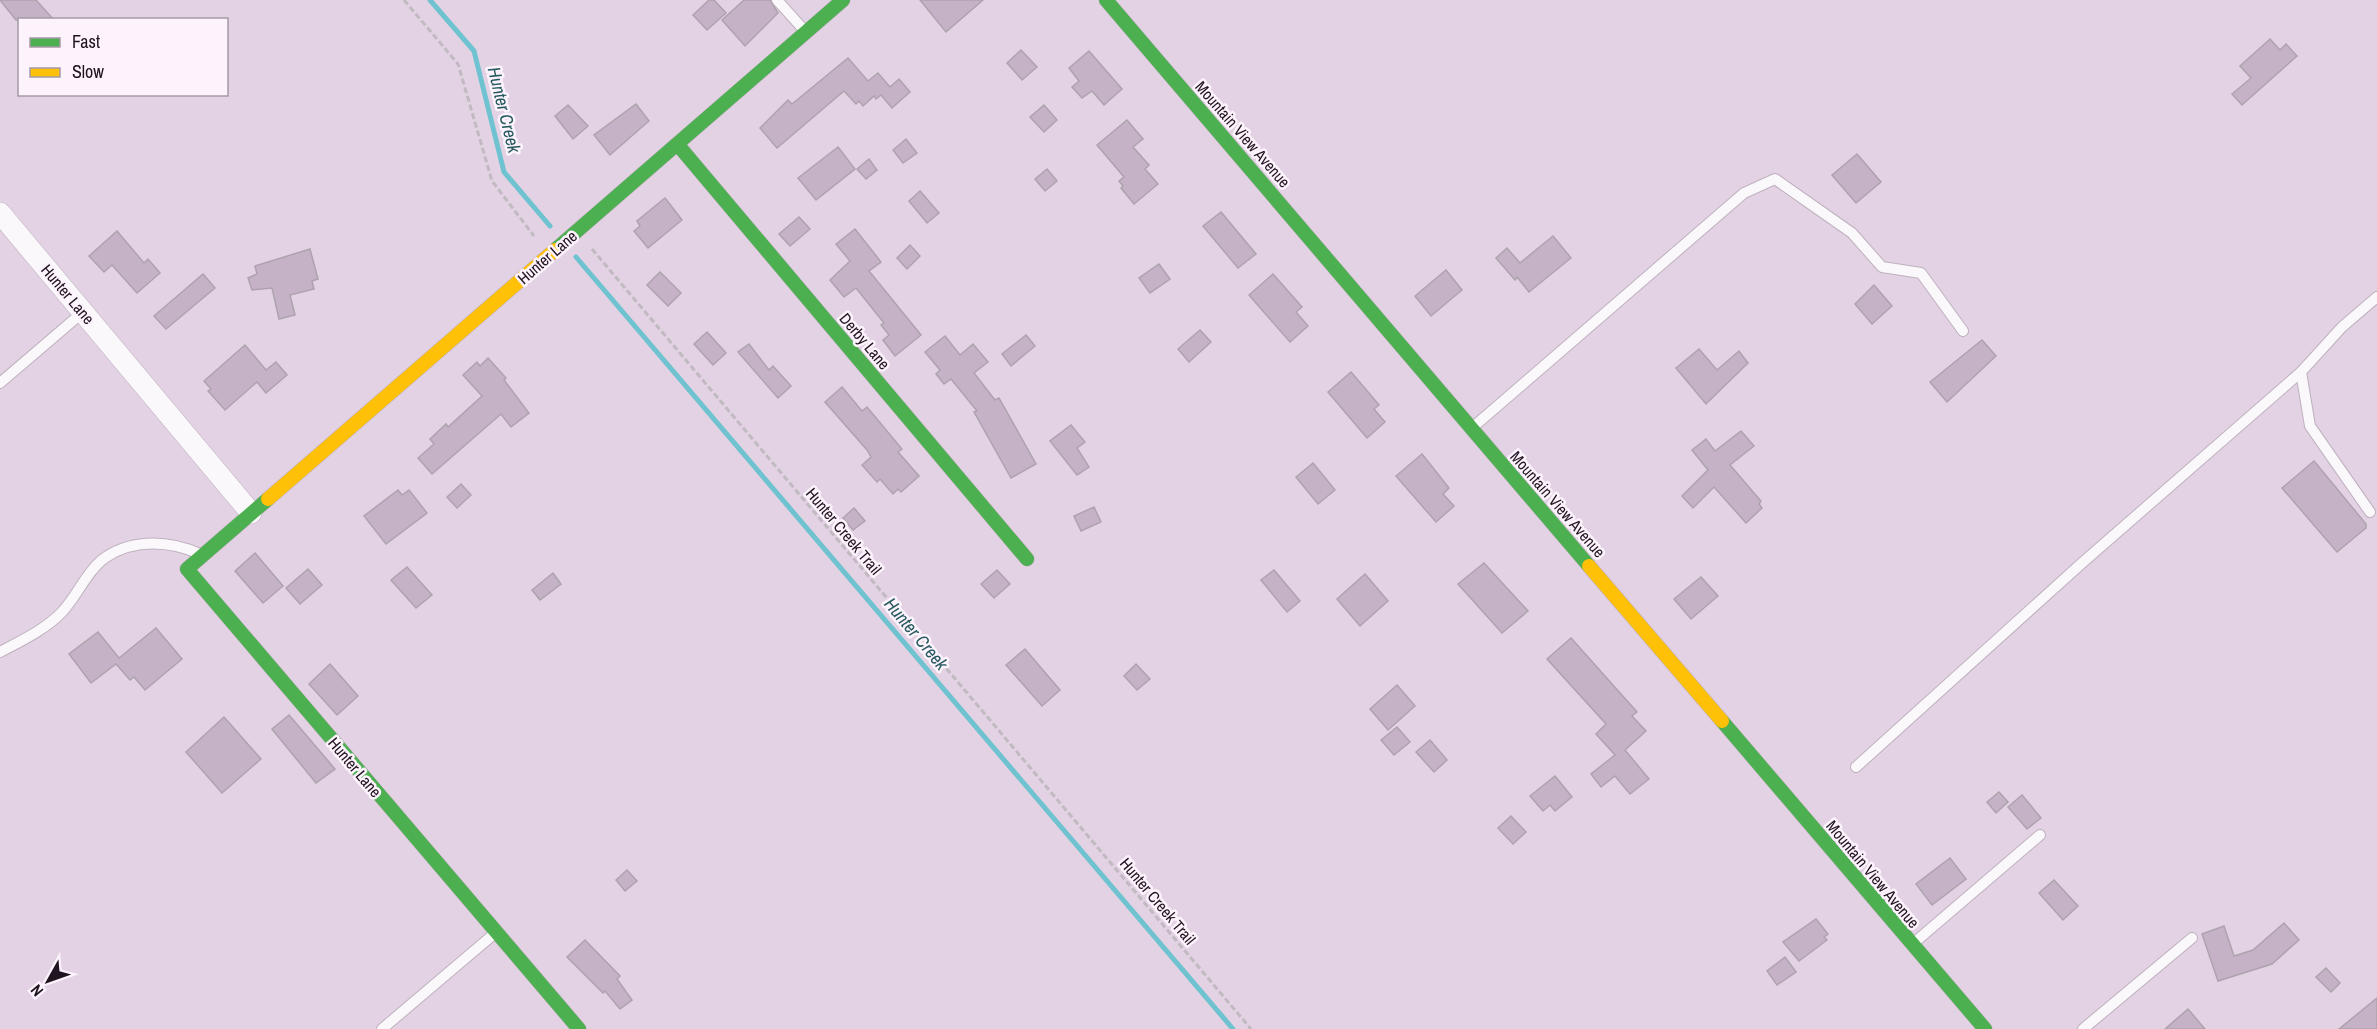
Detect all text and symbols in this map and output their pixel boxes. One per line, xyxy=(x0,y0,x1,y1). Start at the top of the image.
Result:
legend xyxy=(18,18,228,96)
text: Fast xyxy=(72,29,100,54)
text: Slow xyxy=(72,59,104,84)
water label: Hunter Creek xyxy=(482,64,527,156)
street label: Mountain View Avenue xyxy=(1191,76,1295,192)
street label: Hunter Lane xyxy=(513,225,581,289)
street label: Hunter Lane xyxy=(36,259,100,329)
street label: Derby Lane xyxy=(835,308,895,374)
street label: Mountain View Avenue xyxy=(1506,446,1610,562)
street label: Hunter Creek Trail xyxy=(801,483,887,579)
water label: Hunter Creek xyxy=(879,592,955,676)
street label: Hunter Lane xyxy=(323,732,387,802)
street label: Mountain View Avenue xyxy=(1821,815,1925,933)
street label: Hunter Creek Trail xyxy=(1115,853,1201,949)
north arrow xyxy=(18,951,78,1011)
text: N xyxy=(25,980,48,1001)

